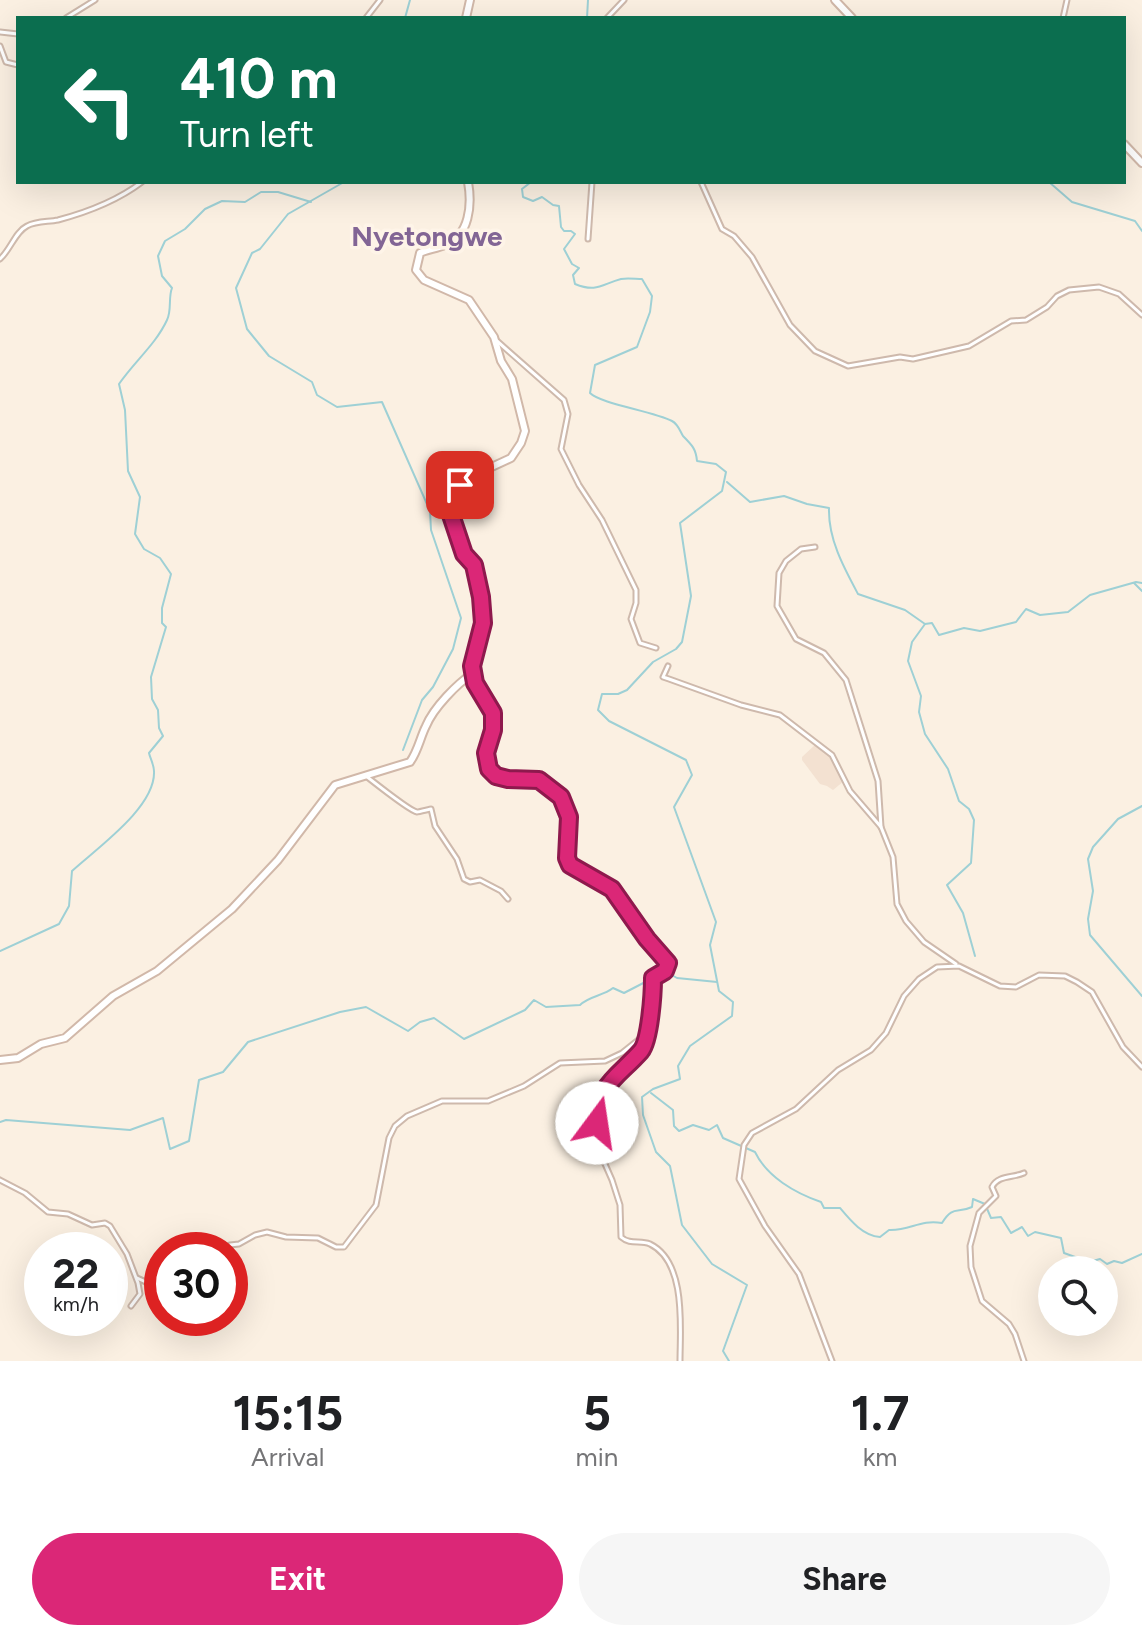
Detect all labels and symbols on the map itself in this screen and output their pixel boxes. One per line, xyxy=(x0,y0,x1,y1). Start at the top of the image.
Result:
district label: Nyetongwe xyxy=(351,219,503,253)
pin xyxy=(426,451,494,519)
position arrow xyxy=(555,1081,639,1165)
speed limit sign: 30 xyxy=(144,1232,248,1336)

